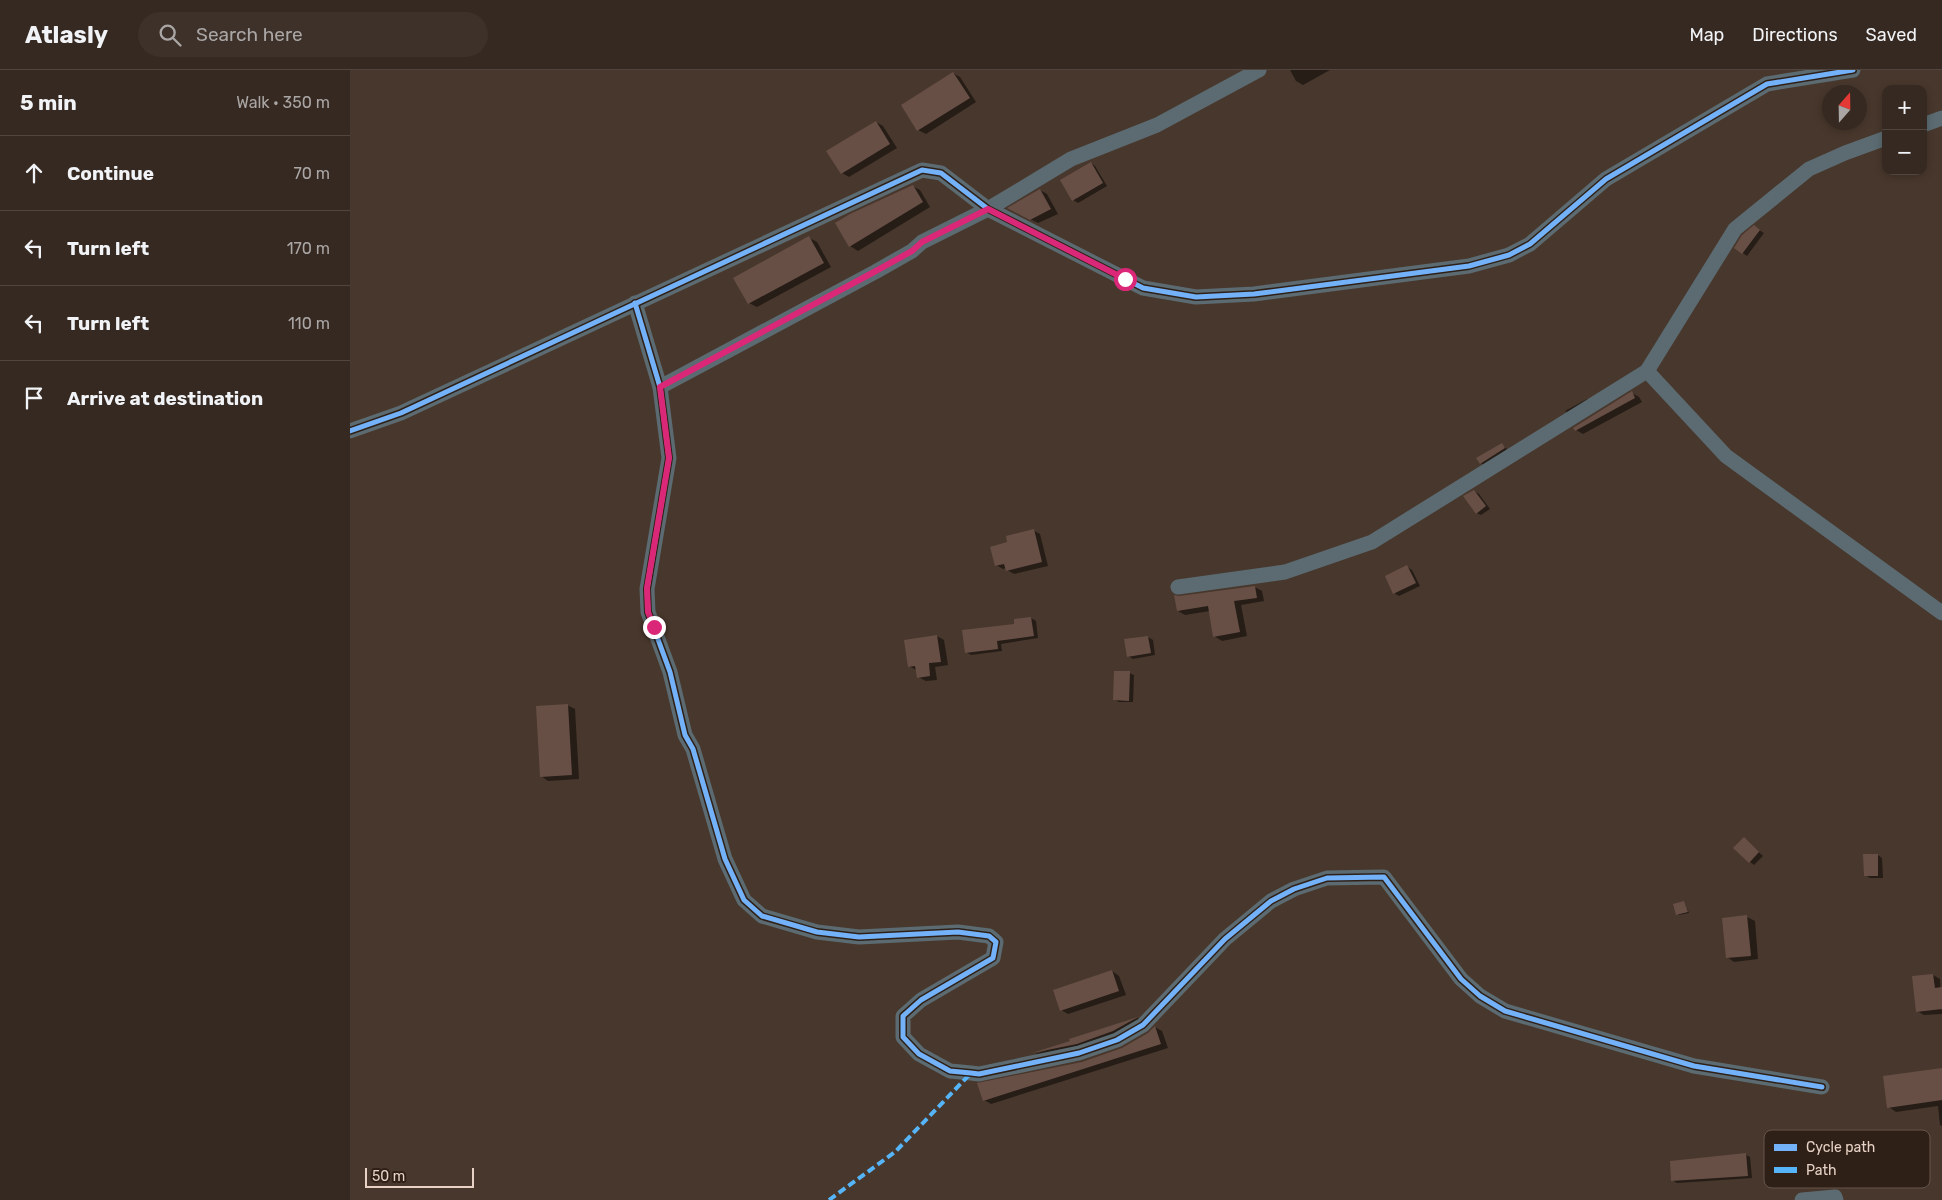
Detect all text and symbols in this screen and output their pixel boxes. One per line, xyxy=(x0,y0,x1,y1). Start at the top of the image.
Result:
search box xyxy=(138,12,488,57)
text: Atlasly xyxy=(25,21,108,49)
icon: search xyxy=(156,21,184,49)
text: Search here xyxy=(196,23,303,46)
text: Map xyxy=(1689,24,1724,46)
text: Directions xyxy=(1752,24,1838,46)
text: Saved xyxy=(1866,24,1917,46)
north arrow xyxy=(1822,85,1867,130)
map controls xyxy=(1882,85,1927,175)
button: + xyxy=(1882,85,1927,130)
text: 5 min xyxy=(20,90,77,115)
text: Walk · 350 m xyxy=(236,93,330,112)
button: − xyxy=(1882,130,1927,175)
icon: ahead xyxy=(20,159,48,187)
text: Continue xyxy=(67,162,154,185)
text: 70 m xyxy=(293,164,330,183)
icon: left xyxy=(20,234,48,262)
text: Turn left xyxy=(67,237,149,260)
text: 170 m xyxy=(287,239,330,258)
route start xyxy=(1114,268,1137,291)
icon: left xyxy=(20,309,48,337)
text: Turn left xyxy=(67,312,149,335)
text: 110 m xyxy=(288,314,330,333)
icon: arrive xyxy=(20,384,48,412)
text: Arrive at destination xyxy=(67,387,263,410)
route end xyxy=(643,616,666,639)
legend xyxy=(1764,1130,1930,1188)
text: Cycle path xyxy=(1806,1139,1875,1156)
text: Path xyxy=(1806,1162,1837,1179)
scale bar xyxy=(365,1165,474,1188)
text: 50 m xyxy=(372,1168,405,1185)

